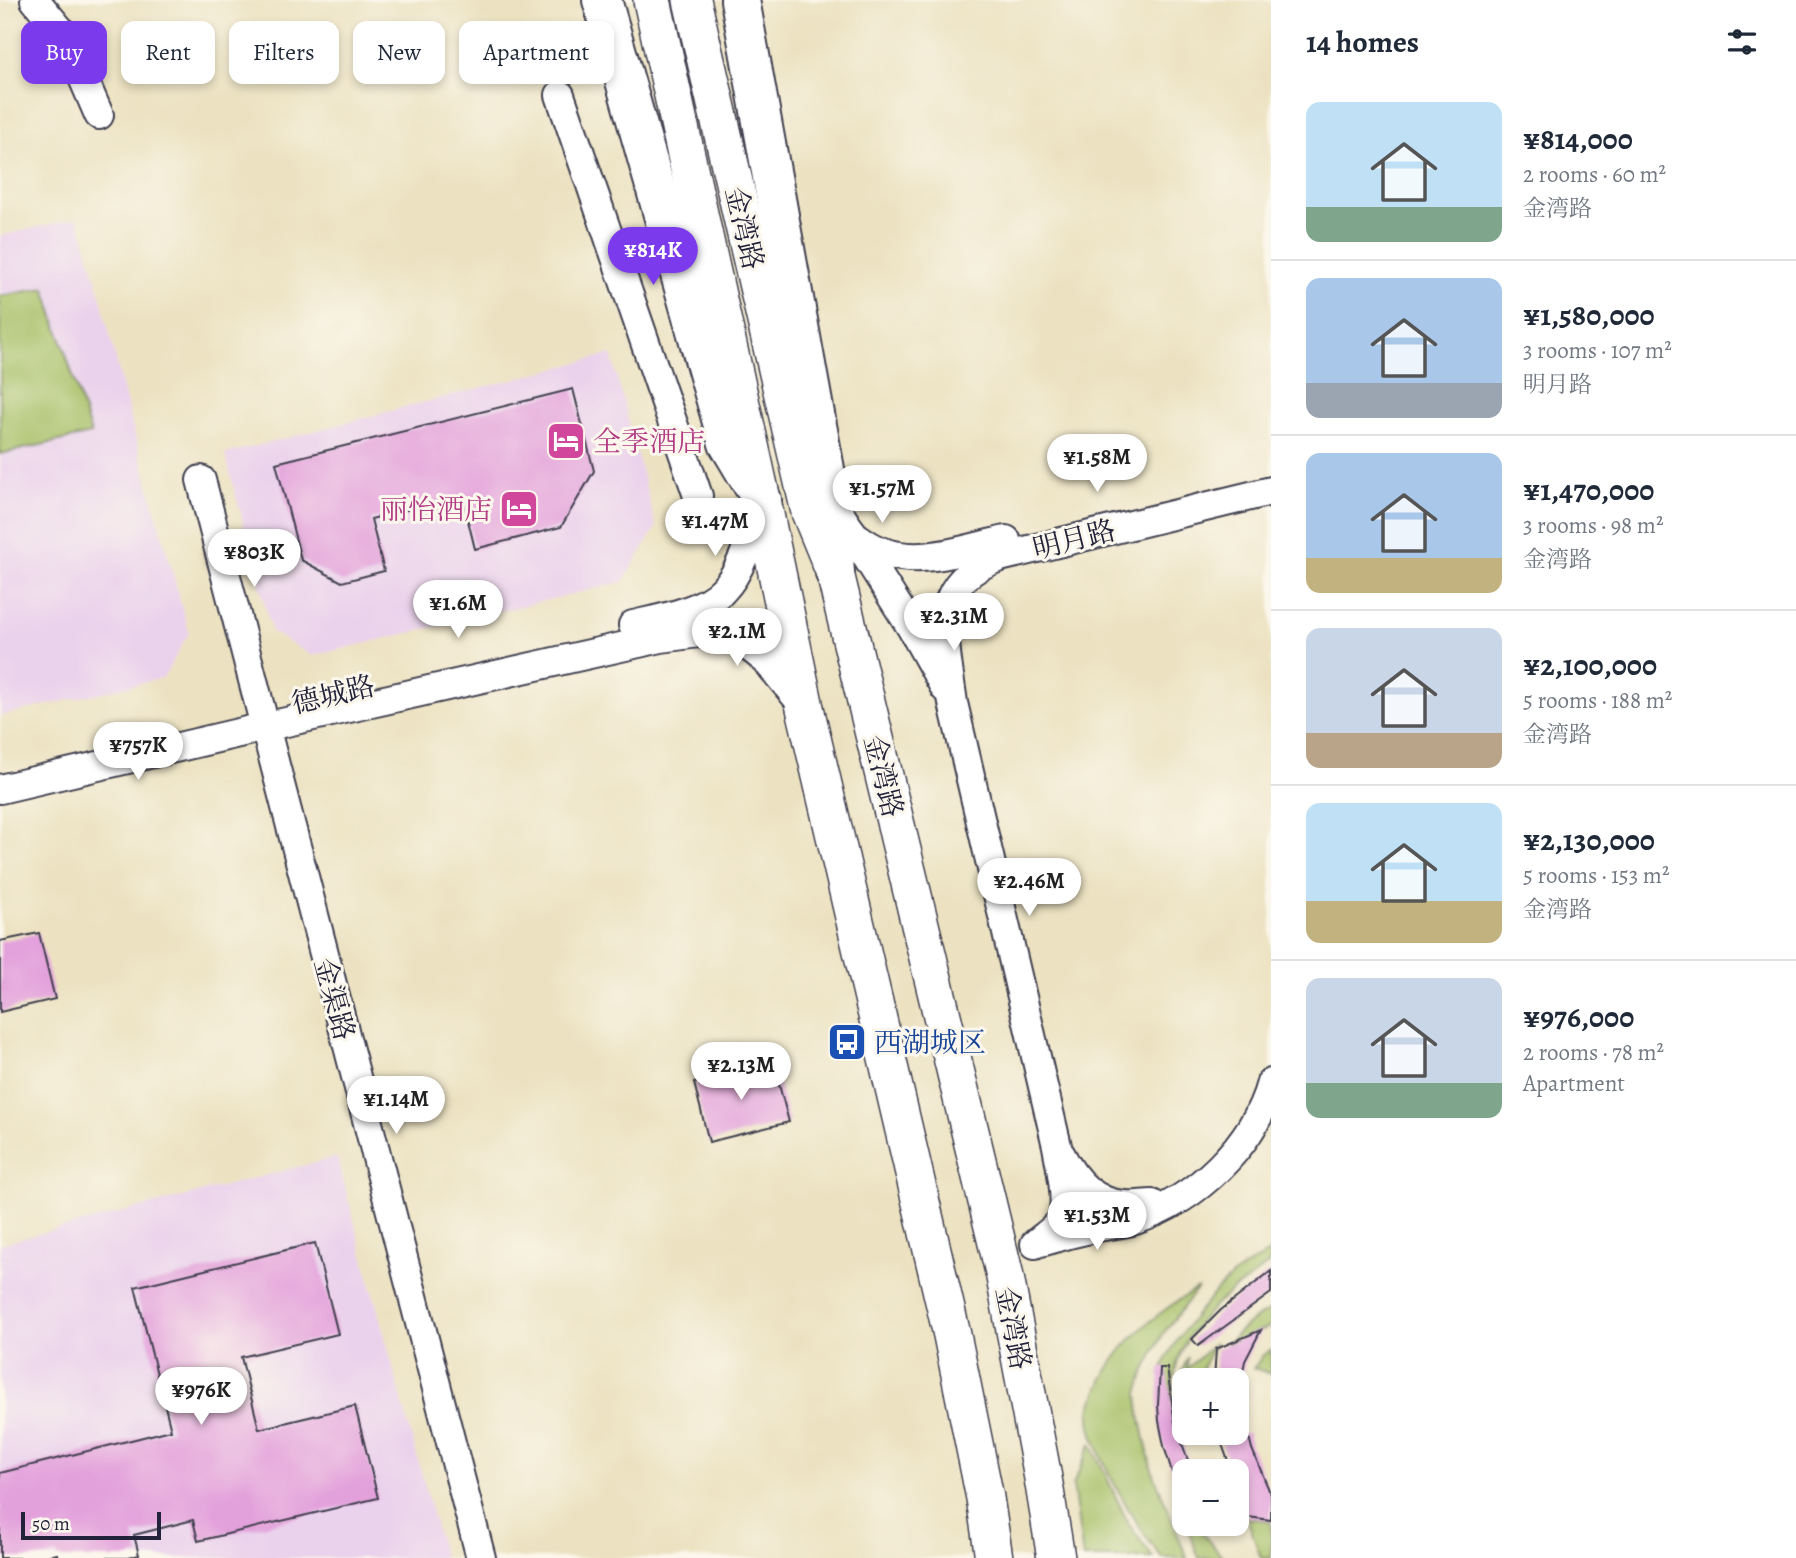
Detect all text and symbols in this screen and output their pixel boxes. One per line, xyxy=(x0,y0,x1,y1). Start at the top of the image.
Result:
chip: Buy xyxy=(21,21,107,84)
chip: Rent xyxy=(121,21,215,84)
chip: Filters xyxy=(229,21,339,84)
chip: New xyxy=(353,21,445,84)
chip: Apartment xyxy=(459,21,614,84)
text: 14 homes xyxy=(1306,22,1419,62)
icon: filters xyxy=(1723,23,1761,61)
text: ¥814,000 xyxy=(1523,119,1633,159)
icon: home xyxy=(1362,130,1446,214)
text: 2 rooms · 60 m² xyxy=(1523,159,1666,190)
street label: 金湾路 xyxy=(716,183,772,273)
text: 金湾路 xyxy=(1523,193,1592,224)
pin: ¥814K xyxy=(604,228,702,287)
text: ¥814K xyxy=(624,234,682,265)
text: ¥1,580,000 xyxy=(1523,295,1655,335)
icon: home xyxy=(1362,306,1446,390)
text: 3 rooms · 107 m² xyxy=(1523,335,1672,366)
text: 明月路 xyxy=(1523,369,1592,400)
hotel icon: 全季酒店 xyxy=(545,420,587,462)
place label: 全季酒店 xyxy=(593,423,705,461)
pin: ¥1.58M xyxy=(1040,434,1154,494)
text: ¥1.58M xyxy=(1063,441,1131,472)
pin: ¥1.57M xyxy=(825,466,939,525)
text: ¥1,470,000 xyxy=(1523,470,1654,510)
text: ¥1.57M xyxy=(849,472,915,503)
icon: home xyxy=(1362,481,1446,565)
hotel icon: 丽怡酒店 xyxy=(498,488,540,530)
place label: 丽怡酒店 xyxy=(380,491,492,529)
pin: ¥1.47M xyxy=(658,498,772,558)
text: ¥1.47M xyxy=(681,505,749,536)
text: 3 rooms · 98 m² xyxy=(1523,510,1664,541)
street label: 明月路 xyxy=(1029,511,1120,569)
pin: ¥803K xyxy=(205,530,303,589)
text: ¥803K xyxy=(224,536,284,567)
text: 金湾路 xyxy=(1523,544,1592,575)
pin: ¥1.6M xyxy=(409,580,507,640)
text: ¥1.6M xyxy=(429,587,487,618)
pin: ¥2.31M xyxy=(897,594,1011,653)
text: ¥2.31M xyxy=(920,600,988,631)
pin: ¥2.1M xyxy=(688,608,786,668)
text: ¥2.1M xyxy=(708,615,766,646)
text: ¥2,100,000 xyxy=(1523,645,1657,685)
icon: home xyxy=(1362,656,1446,740)
street label: 德城路 xyxy=(288,667,378,723)
text: 5 rooms · 188 m² xyxy=(1523,685,1672,716)
text: 金湾路 xyxy=(1523,719,1592,750)
pin: ¥757K xyxy=(89,722,187,782)
text: ¥757K xyxy=(109,729,167,760)
street label: 金湾路 xyxy=(854,731,912,822)
text: ¥2,130,000 xyxy=(1523,820,1655,860)
icon: home xyxy=(1362,831,1446,915)
pin: ¥2.46M xyxy=(972,858,1086,918)
text: 5 rooms · 153 m² xyxy=(1523,860,1670,891)
text: ¥2.46M xyxy=(993,865,1065,896)
text: 金湾路 xyxy=(1523,894,1592,925)
street label: 金渠路 xyxy=(305,954,363,1045)
text: ¥976,000 xyxy=(1523,997,1634,1037)
icon: home xyxy=(1362,1006,1446,1090)
bus stop icon: 西湖城区 xyxy=(826,1021,868,1063)
place label: 西湖城区 xyxy=(874,1024,986,1062)
text: 2 rooms · 78 m² xyxy=(1523,1037,1664,1068)
pin: ¥2.13M xyxy=(684,1042,798,1102)
text: ¥2.13M xyxy=(707,1049,775,1080)
text: Apartment xyxy=(1523,1068,1625,1099)
pin: ¥1.14M xyxy=(339,1076,453,1136)
text: ¥1.14M xyxy=(363,1083,429,1114)
pin: ¥1.53M xyxy=(1040,1192,1154,1252)
text: ¥1.53M xyxy=(1064,1199,1130,1230)
street label: 金湾路 xyxy=(986,1283,1040,1373)
pin: ¥976K xyxy=(152,1368,250,1427)
map controls xyxy=(1172,1368,1249,1536)
button: + xyxy=(1172,1368,1249,1445)
text: ¥976K xyxy=(171,1374,231,1405)
button: − xyxy=(1172,1459,1249,1536)
scale bar xyxy=(21,1509,161,1541)
text: 50 m xyxy=(32,1511,70,1537)

